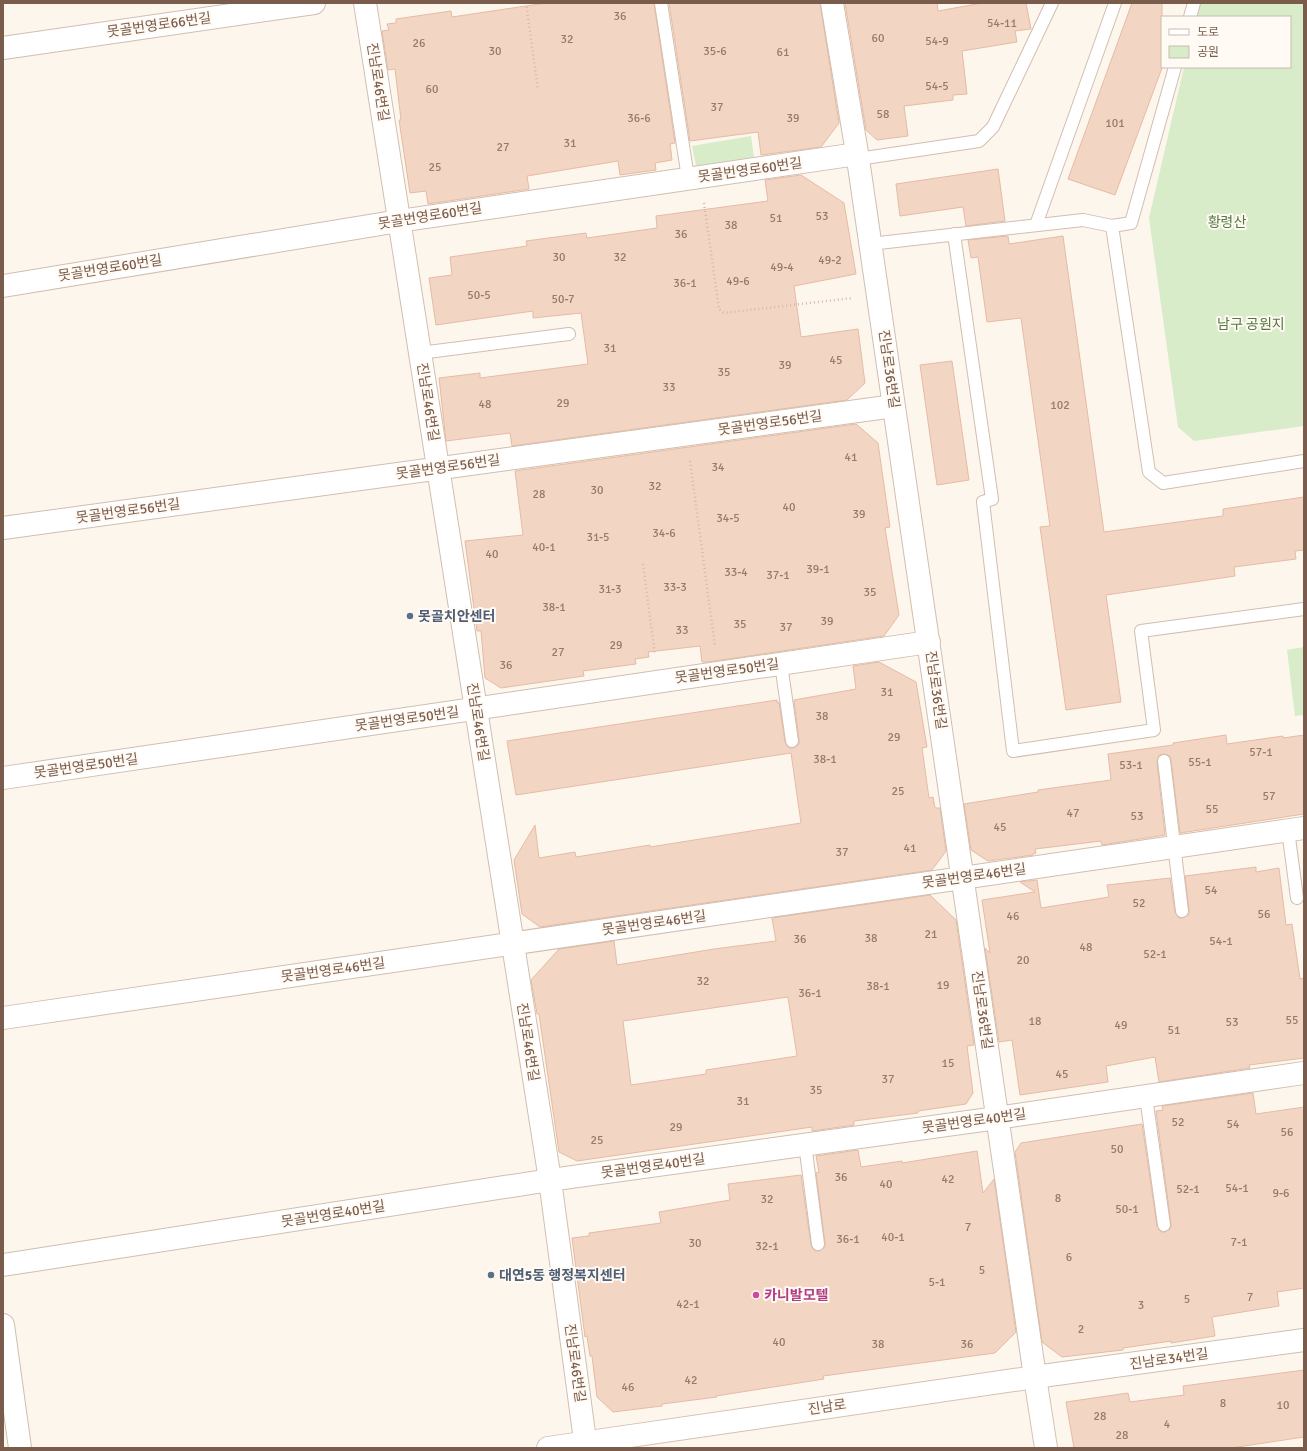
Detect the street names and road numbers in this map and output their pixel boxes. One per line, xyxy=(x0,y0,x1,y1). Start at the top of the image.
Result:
street label: 못골번영로66번길 xyxy=(106,9,212,41)
street label: 진남로46번길 xyxy=(363,41,393,123)
street label: 못골번영로60번길 xyxy=(697,154,803,186)
street label: 못골번영로60번길 xyxy=(377,199,483,233)
street label: 못골번영로60번길 xyxy=(57,251,163,285)
street label: 진남로36번길 xyxy=(875,328,903,410)
street label: 진남로46번길 xyxy=(413,361,443,443)
street label: 못골번영로56번길 xyxy=(717,407,823,439)
street label: 못골번영로56번길 xyxy=(395,451,501,483)
street label: 못골번영로56번길 xyxy=(75,495,181,527)
street label: 진남로36번길 xyxy=(922,649,950,731)
street label: 못골번영로50번길 xyxy=(674,655,780,687)
street label: 진남로46번길 xyxy=(463,681,493,763)
street label: 못골번영로50번길 xyxy=(354,703,460,735)
street label: 못골번영로50번길 xyxy=(33,750,139,782)
street label: 못골번영로46번길 xyxy=(921,860,1027,892)
street label: 못골번영로46번길 xyxy=(601,907,707,939)
street label: 못골번영로46번길 xyxy=(280,954,386,986)
street label: 진남로36번길 xyxy=(968,969,996,1051)
street label: 진남로46번길 xyxy=(513,1001,543,1083)
street label: 못골번영로40번길 xyxy=(921,1105,1027,1137)
street label: 못골번영로40번길 xyxy=(600,1150,706,1182)
street label: 못골번영로40번길 xyxy=(280,1197,386,1231)
street label: 진남로46번길 xyxy=(561,1322,589,1404)
street label: 진남로34번길 xyxy=(1128,1345,1210,1373)
street label: 진남로 xyxy=(807,1396,847,1418)

